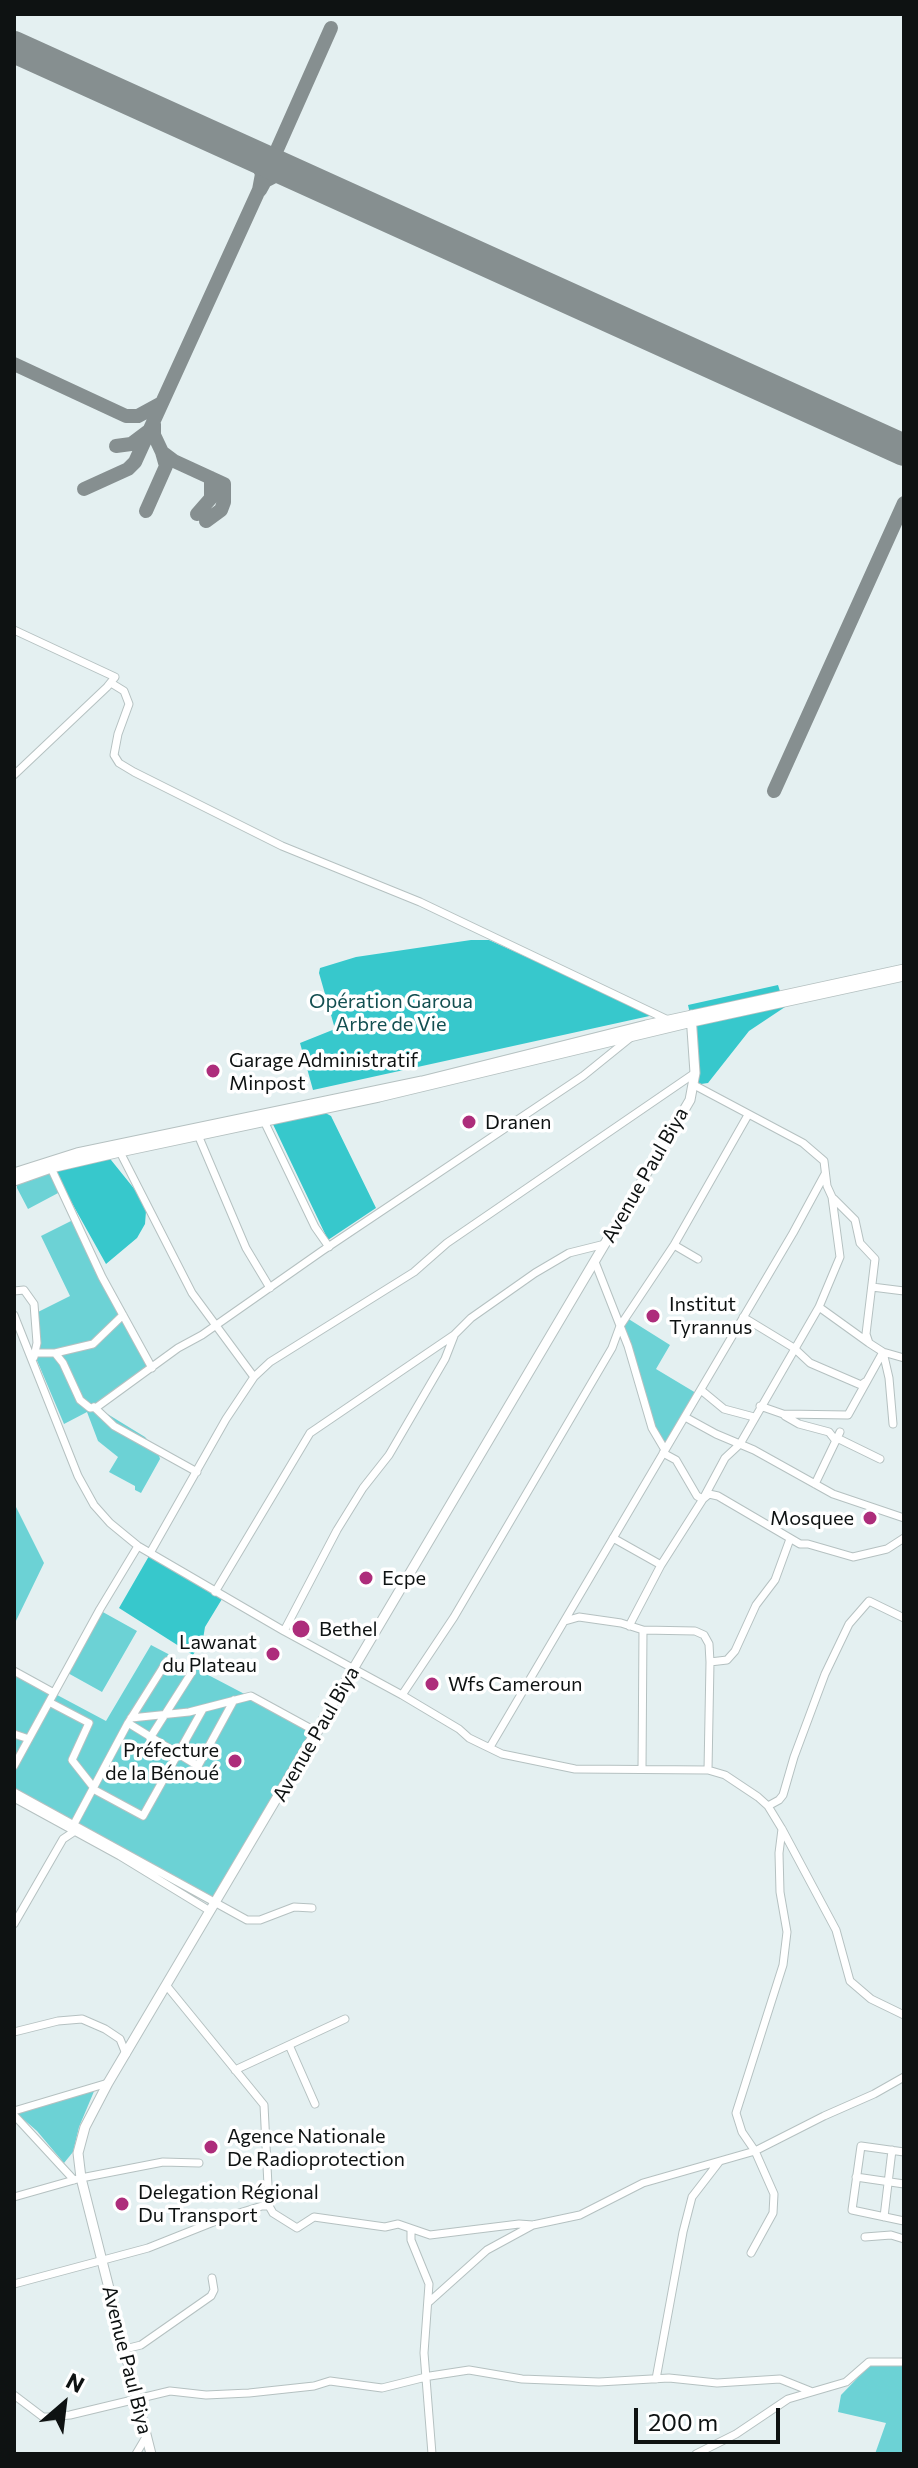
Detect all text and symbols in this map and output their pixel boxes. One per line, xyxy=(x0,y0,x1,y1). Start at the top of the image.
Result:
park label: Opération Garoua Arbre de Vie xyxy=(309,989,473,1036)
place label: Garage Administratif Minpost xyxy=(229,1048,418,1095)
marker: Garage Administratif Minpost xyxy=(204,1062,222,1080)
street label: Avenue Paul Biya xyxy=(597,1103,693,1247)
place label: Dranen xyxy=(485,1110,551,1134)
marker: Dranen xyxy=(460,1113,478,1131)
place label: Institut Tyrannus xyxy=(669,1292,752,1339)
marker: Institut Tyrannus xyxy=(644,1307,662,1325)
place label: Mosquee xyxy=(770,1506,854,1530)
marker: Mosquee xyxy=(861,1509,879,1527)
place label: Ecpe xyxy=(382,1566,426,1590)
marker: Ecpe xyxy=(357,1569,375,1587)
place label: Bethel xyxy=(319,1617,378,1641)
marker: Bethel xyxy=(290,1618,312,1640)
place label: Lawanat du Plateau xyxy=(162,1630,257,1677)
marker: Lawanat du Plateau xyxy=(264,1645,282,1663)
street label: Avenue Paul Biya xyxy=(268,1662,364,1806)
place label: Wfs Cameroun xyxy=(448,1672,583,1696)
marker: Wfs Cameroun xyxy=(423,1675,441,1693)
place label: Préfecture de la Bénoué xyxy=(105,1738,219,1785)
marker: Préfecture de la Bénoué xyxy=(226,1752,244,1770)
place label: Agence Nationale De Radioprotection xyxy=(227,2124,405,2171)
marker: Agence Nationale De Radioprotection xyxy=(202,2138,220,2156)
place label: Delegation Régional Du Transport xyxy=(138,2180,319,2227)
marker: Delegation Régional Du Transport xyxy=(113,2195,131,2213)
street label: Avenue Paul Biya xyxy=(97,2283,157,2437)
north arrow xyxy=(24,2364,104,2444)
text: N xyxy=(62,2367,89,2398)
scale bar xyxy=(638,2392,784,2442)
text: 200 m xyxy=(648,2407,718,2436)

